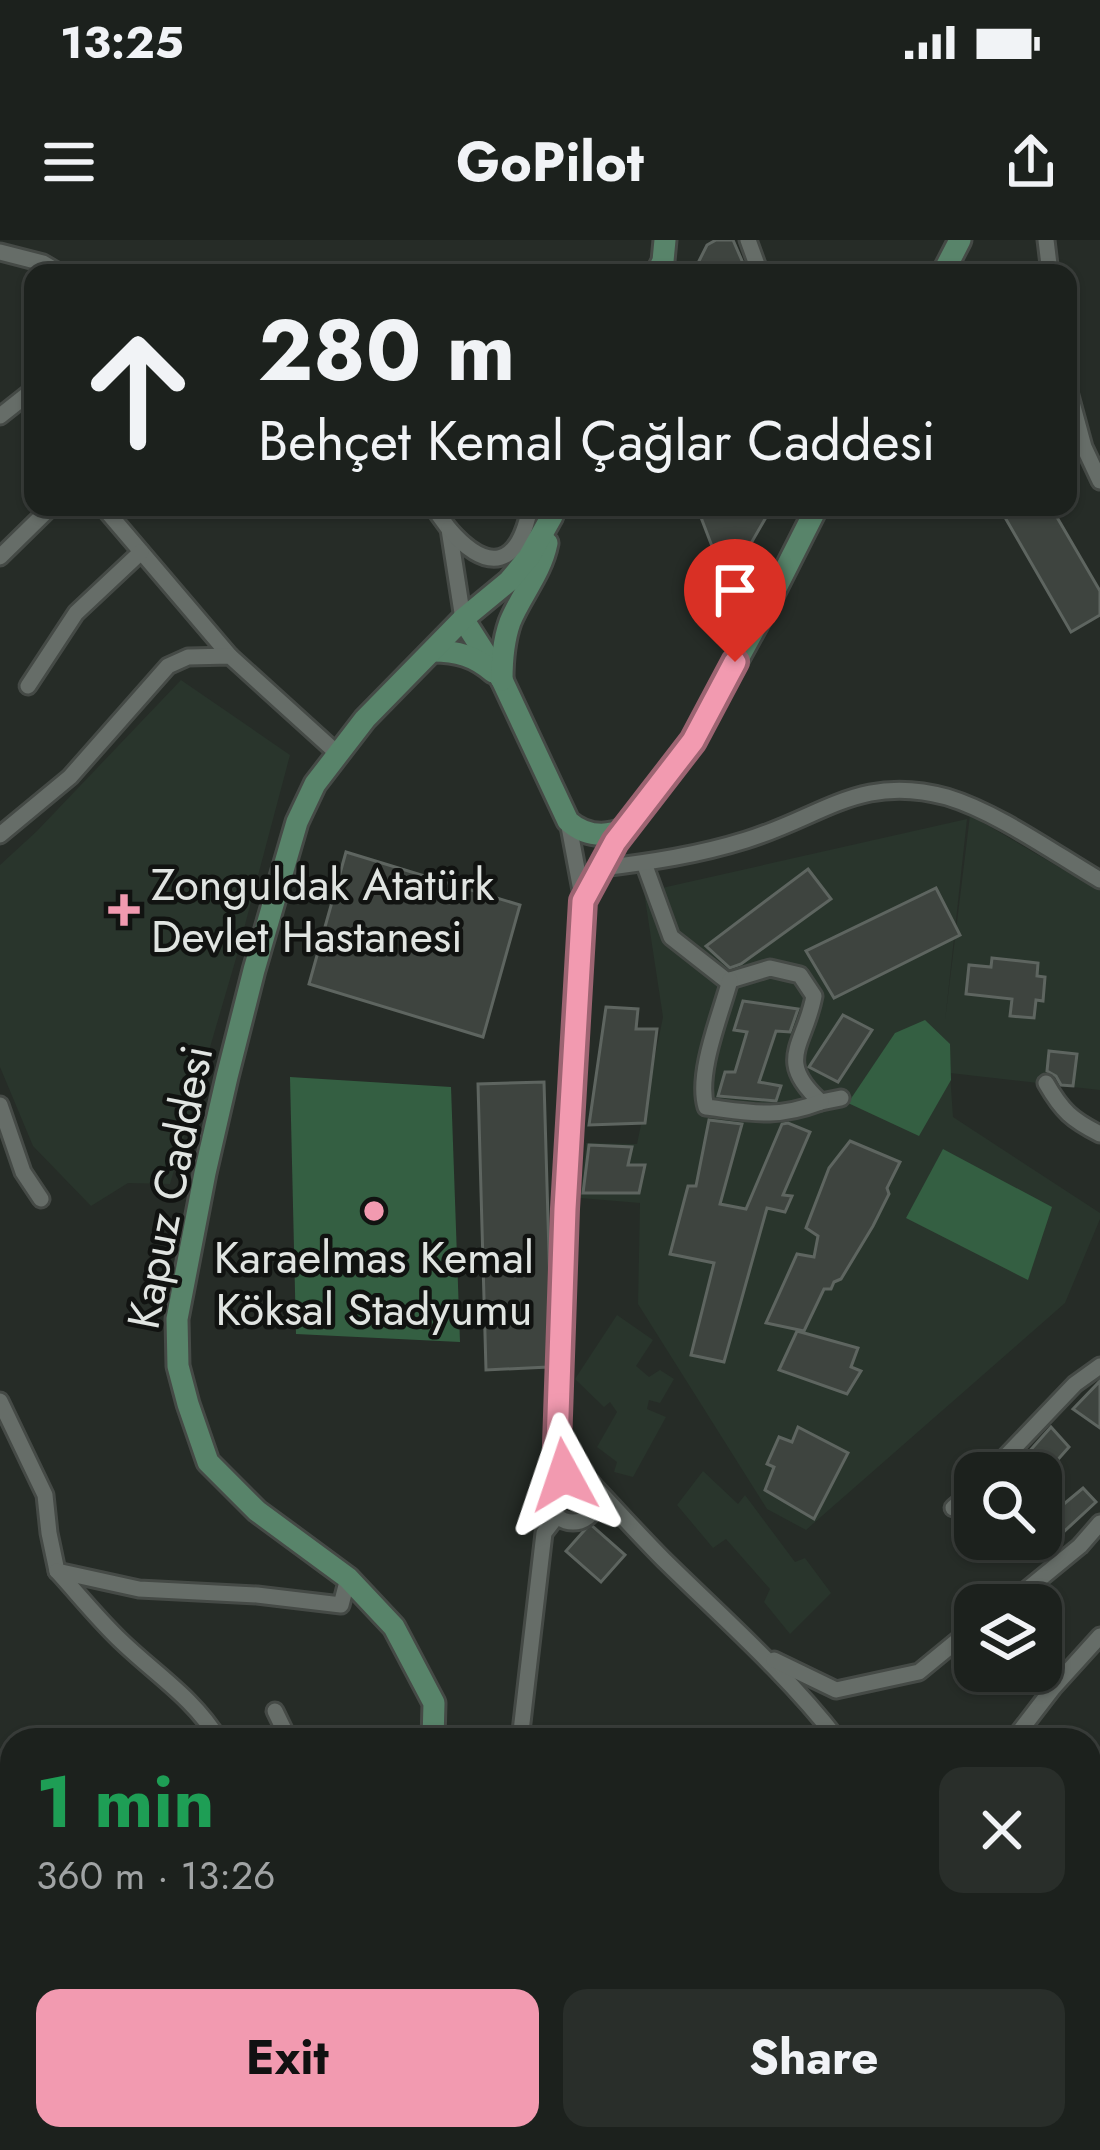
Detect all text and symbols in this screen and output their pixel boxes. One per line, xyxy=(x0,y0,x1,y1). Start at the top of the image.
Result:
text: 13:25 xyxy=(60,10,184,75)
text: GoPilot xyxy=(456,123,644,201)
icon: menu xyxy=(36,129,102,195)
icon: share xyxy=(998,129,1064,195)
text: 280 m xyxy=(258,290,515,412)
icon: ahead xyxy=(60,312,216,468)
text: Behçet Kemal Çağlar Caddesi xyxy=(258,402,935,480)
pin xyxy=(684,539,786,662)
icon: arrive xyxy=(702,557,768,623)
place label: Zonguldak Atatürk Devlet Hastanesi xyxy=(151,852,495,969)
marker: Zonguldak Atatürk Devlet Hastanesi xyxy=(108,894,140,926)
street label: Kapuz Caddesi xyxy=(111,1040,229,1334)
marker: Karaelmas Kemal Köksal Stadyumu xyxy=(361,1198,387,1224)
place label: Karaelmas Kemal Köksal Stadyumu xyxy=(214,1225,534,1342)
position arrow xyxy=(501,1412,627,1538)
map controls xyxy=(954,1452,1062,1692)
button: search xyxy=(954,1452,1062,1560)
button: layers xyxy=(954,1584,1062,1692)
text: 1 min xyxy=(36,1750,215,1854)
button: close xyxy=(939,1767,1065,1893)
text: 360 m · 13:26 xyxy=(36,1847,276,1904)
button: Exit xyxy=(36,1989,539,2127)
button: Share xyxy=(563,1989,1065,2127)

